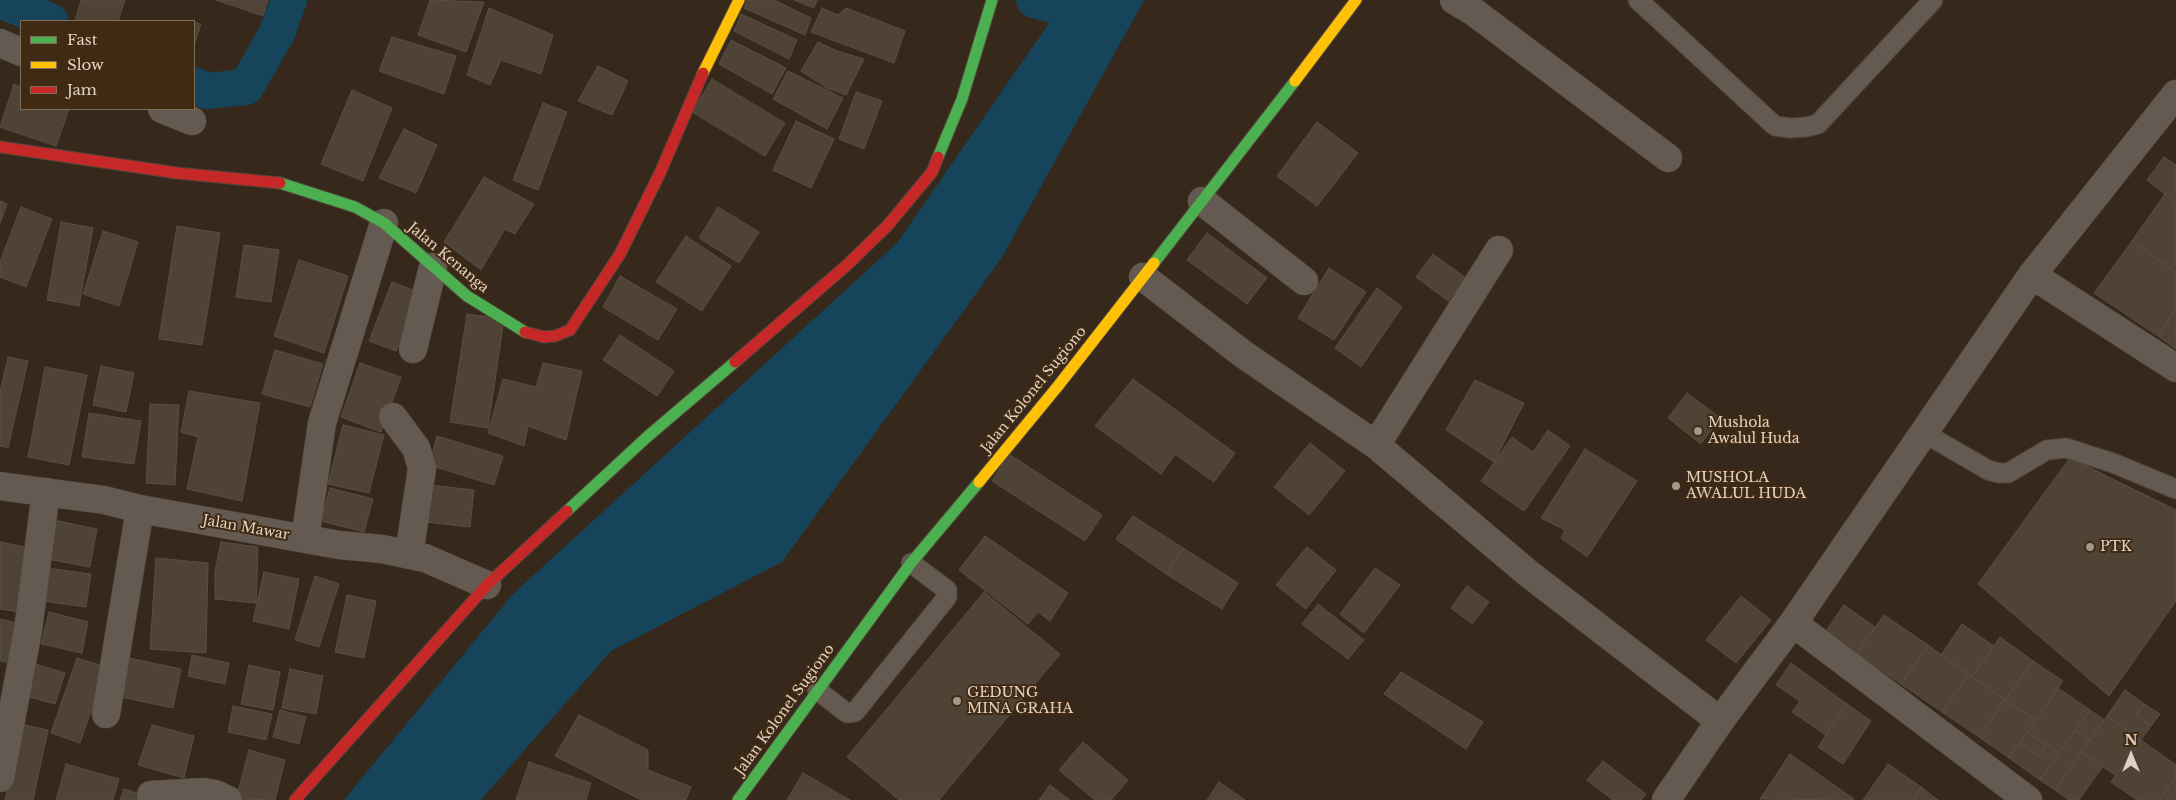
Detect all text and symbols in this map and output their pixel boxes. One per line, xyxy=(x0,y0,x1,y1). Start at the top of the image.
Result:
legend xyxy=(20,20,195,110)
text: Fast xyxy=(67,30,97,49)
text: Slow xyxy=(67,55,104,74)
text: Jam xyxy=(67,80,97,99)
street label: Jalan Kenanga xyxy=(404,219,492,297)
street label: Jalan Kolonel Sugiono xyxy=(978,323,1090,457)
place label: Mushola Awalul Huda xyxy=(1708,415,1799,448)
marker: Mushola Awalul Huda xyxy=(1692,425,1704,437)
place label: MUSHOLA AWALUL HUDA xyxy=(1686,470,1806,502)
marker: MUSHOLA AWALUL HUDA xyxy=(1670,480,1682,492)
street label: Jalan Mawar xyxy=(201,512,291,544)
place label: PTK xyxy=(2100,539,2132,555)
marker: PTK xyxy=(2084,541,2096,553)
street label: Jalan Kolonel Sugiono xyxy=(732,641,838,779)
place label: GEDUNG MINA GRAHA xyxy=(967,685,1073,718)
marker: GEDUNG MINA GRAHA xyxy=(951,695,963,707)
north arrow xyxy=(2106,730,2156,780)
text: N xyxy=(2124,731,2138,749)

